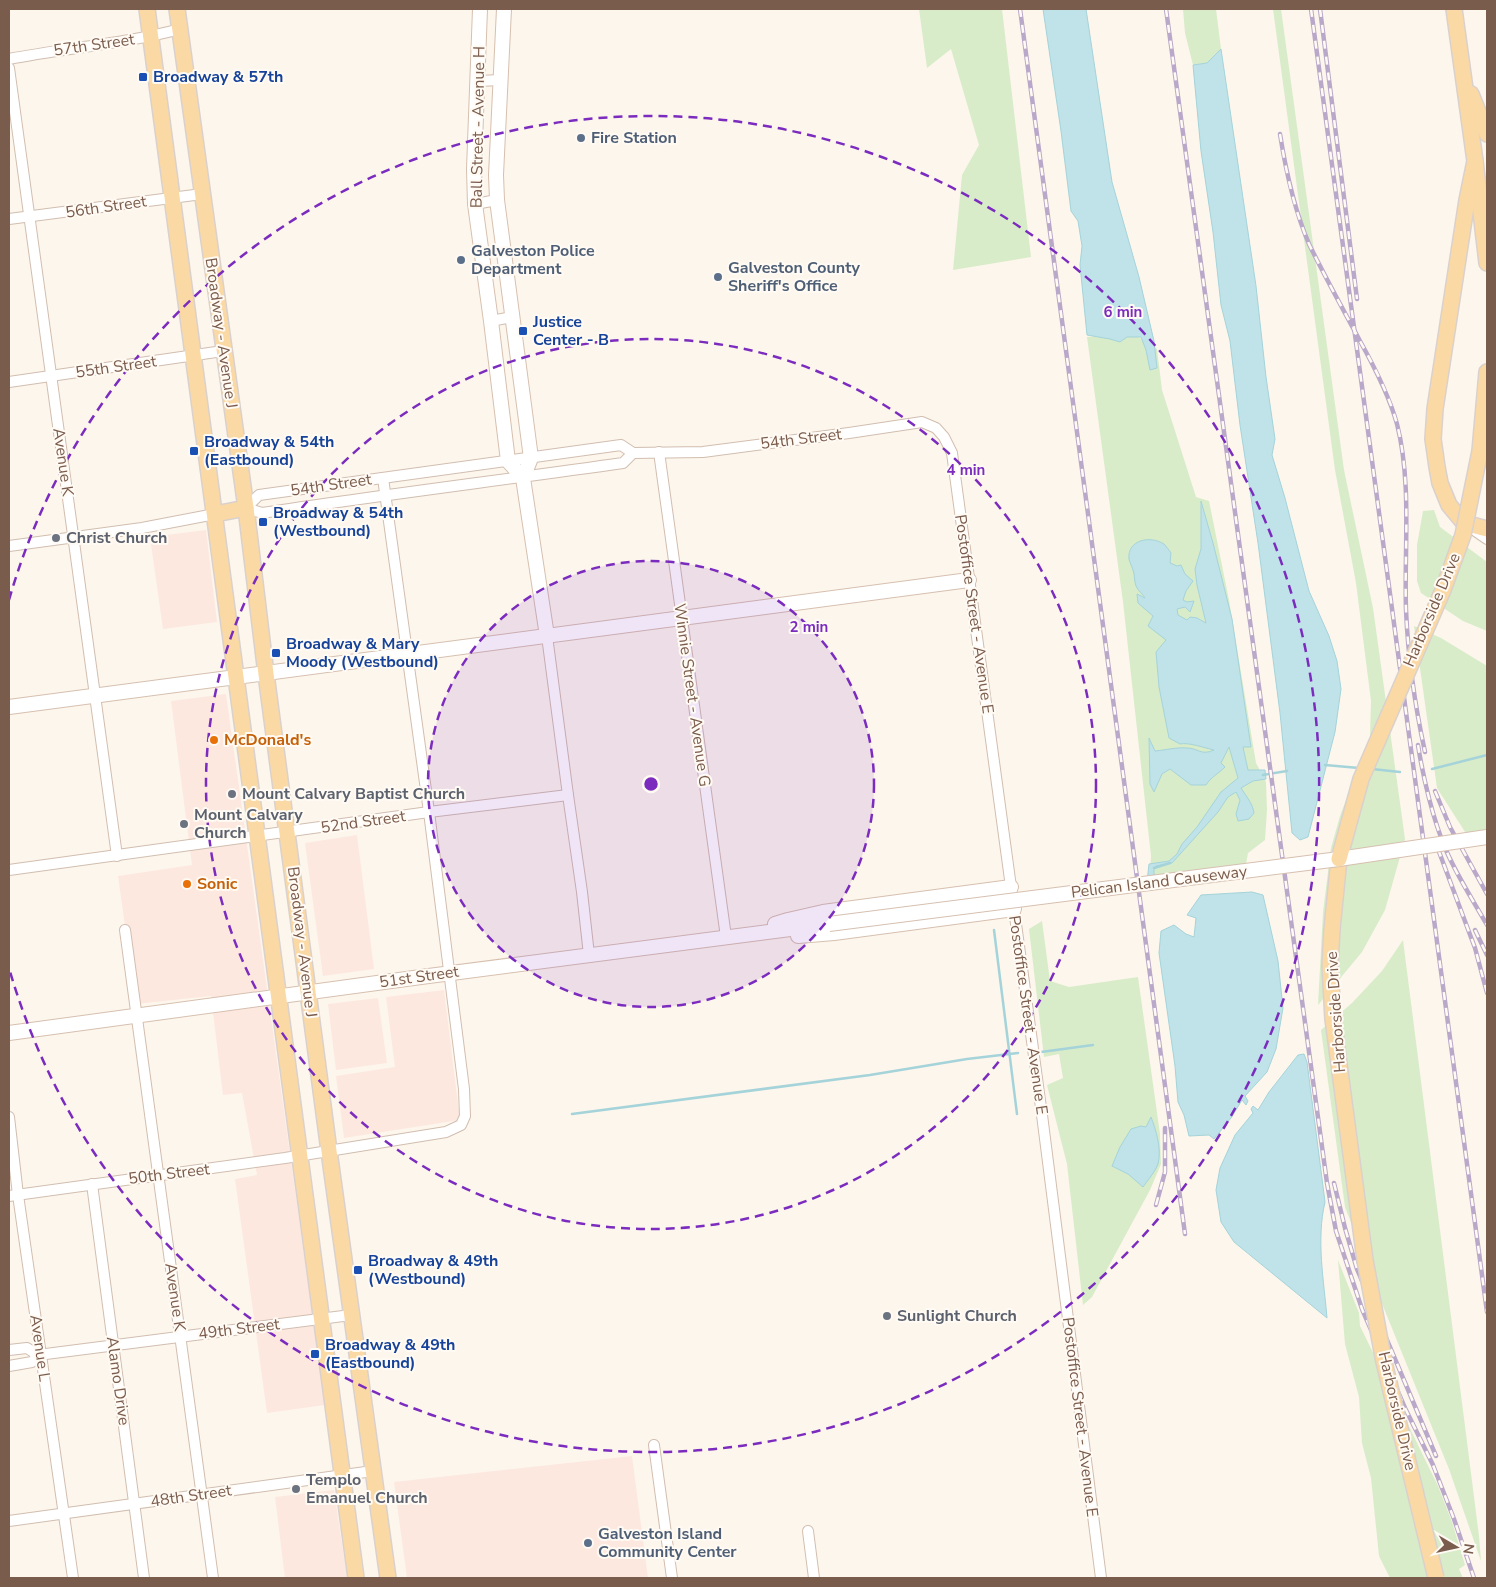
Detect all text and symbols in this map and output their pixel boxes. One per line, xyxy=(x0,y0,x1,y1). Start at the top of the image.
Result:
street label: 57th Street xyxy=(52,28,136,62)
street label: Ball Street - Avenue H xyxy=(466,46,490,208)
place label: Broadway & 57th xyxy=(153,66,283,88)
marker: Broadway & 57th xyxy=(137,71,149,83)
place label: Fire Station xyxy=(591,127,677,149)
marker: Fire Station xyxy=(575,132,587,144)
street label: 56th Street xyxy=(64,190,148,224)
place label: Galveston Police Department xyxy=(471,240,595,280)
marker: Galveston Police Department xyxy=(455,254,467,266)
street label: Broadway - Avenue J xyxy=(200,256,242,410)
place label: Galveston County Sheriff's Office xyxy=(728,257,860,297)
marker: Galveston County Sheriff's Office xyxy=(712,271,724,283)
text: 6 min xyxy=(1104,302,1142,322)
place label: Justice Center - B xyxy=(532,311,609,351)
marker: Justice Center - B xyxy=(517,325,529,337)
street label: 55th Street xyxy=(74,350,158,384)
street label: 54th Street xyxy=(759,423,843,455)
street label: Avenue K xyxy=(47,427,79,498)
place label: Broadway & 54th (Eastbound) xyxy=(204,431,334,471)
marker: Broadway & 54th (Eastbound) xyxy=(188,445,200,457)
text: 4 min xyxy=(947,460,985,480)
street label: 54th Street xyxy=(289,468,373,502)
place label: Broadway & 54th (Westbound) xyxy=(273,502,403,542)
street label: Postoffice Street - Avenue E xyxy=(949,513,999,715)
marker: Broadway & 54th (Westbound) xyxy=(257,516,269,528)
place label: Christ Church xyxy=(66,527,167,549)
marker: Christ Church xyxy=(50,532,62,544)
street label: Harborside Drive xyxy=(1398,550,1466,670)
street label: Winnie Street - Avenue G xyxy=(668,602,716,788)
text: 2 min xyxy=(790,617,828,637)
place label: Broadway & Mary Moody (Westbound) xyxy=(286,633,439,673)
marker: Broadway & Mary Moody (Westbound) xyxy=(270,647,282,659)
place label: McDonald's xyxy=(224,729,311,751)
marker: McDonald's xyxy=(208,734,220,746)
centre of rings xyxy=(642,775,660,793)
place label: Mount Calvary Baptist Church xyxy=(242,783,465,805)
marker: Mount Calvary Baptist Church xyxy=(226,788,238,800)
place label: Mount Calvary Church xyxy=(194,804,303,844)
street label: 52nd Street xyxy=(319,805,407,839)
marker: Mount Calvary Church xyxy=(178,818,190,830)
street label: Pelican Island Causeway xyxy=(1070,860,1249,904)
street label: Broadway - Avenue J xyxy=(282,865,322,1019)
place label: Sonic xyxy=(197,873,238,895)
marker: Sonic xyxy=(181,878,193,890)
street label: Postoffice Street - Avenue E xyxy=(1003,914,1053,1116)
street label: Harborside Drive xyxy=(1321,951,1351,1073)
street label: 51st Street xyxy=(378,960,461,993)
street label: 50th Street xyxy=(127,1158,211,1190)
place label: Broadway & 49th (Westbound) xyxy=(368,1250,498,1290)
street label: Avenue K xyxy=(159,1262,191,1333)
marker: Broadway & 49th (Westbound) xyxy=(352,1264,364,1276)
place label: Sunlight Church xyxy=(897,1305,1017,1327)
marker: Sunlight Church xyxy=(881,1310,893,1322)
street label: Avenue L xyxy=(24,1313,56,1383)
street label: 49th Street xyxy=(197,1313,281,1345)
street label: Postoffice Street - Avenue E xyxy=(1057,1316,1103,1518)
place label: Broadway & 49th (Eastbound) xyxy=(325,1334,455,1374)
street label: Alamo Drive xyxy=(101,1335,135,1427)
marker: Broadway & 49th (Eastbound) xyxy=(309,1348,321,1360)
street label: Harborside Drive xyxy=(1373,1349,1421,1473)
place label: Templo Emanuel Church xyxy=(306,1469,428,1509)
street label: 48th Street xyxy=(149,1479,233,1513)
marker: Templo Emanuel Church xyxy=(290,1483,302,1495)
north arrow xyxy=(1431,1522,1481,1572)
place label: Galveston Island Community Center xyxy=(598,1523,737,1563)
marker: Galveston Island Community Center xyxy=(582,1537,594,1549)
text: N xyxy=(1458,1542,1479,1556)

